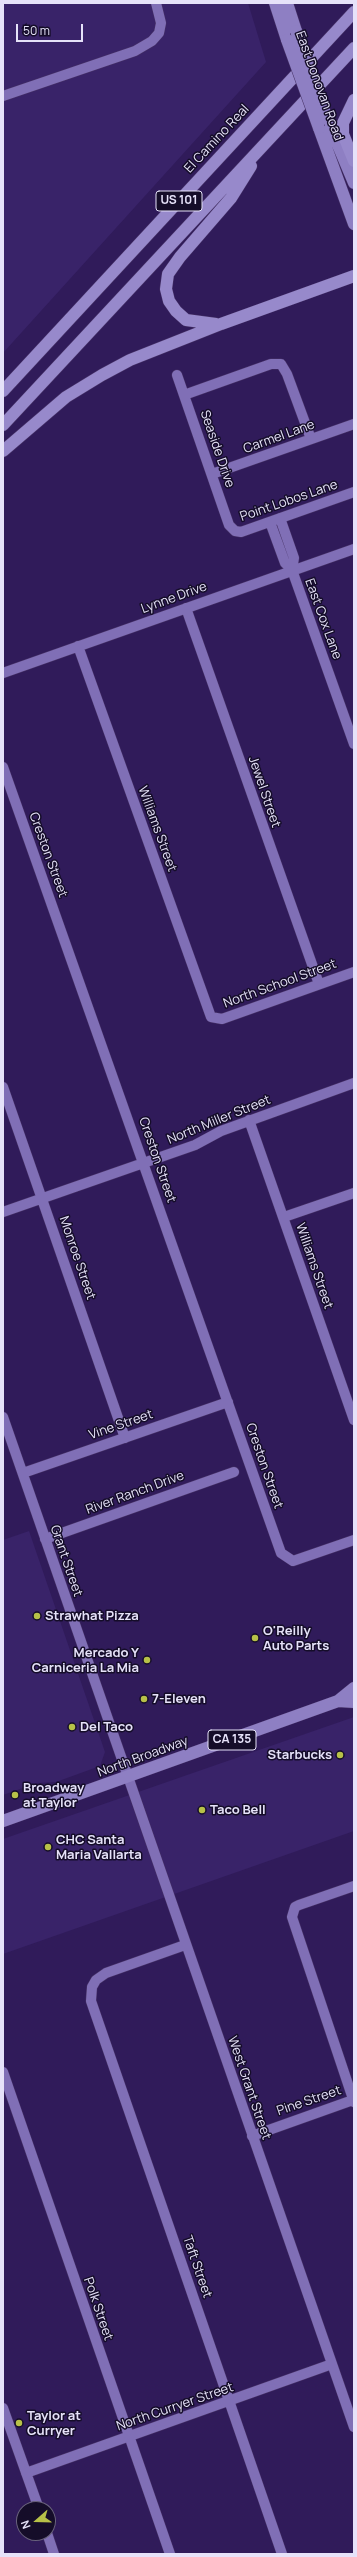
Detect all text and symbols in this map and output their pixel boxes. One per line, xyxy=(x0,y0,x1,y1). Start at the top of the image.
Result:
scale bar xyxy=(18,16,85,42)
text: 50 m xyxy=(23,22,50,39)
street label: East Donovan Road xyxy=(292,29,346,143)
street label: El Camino Real xyxy=(181,102,253,176)
road number: US 101 xyxy=(156,191,202,211)
street label: Seaside Drive xyxy=(196,408,238,490)
street label: Carmel Lane xyxy=(241,417,317,457)
street label: Point Lobos Lane xyxy=(238,477,340,525)
street label: East Cox Lane xyxy=(301,577,345,661)
street label: Lynne Drive xyxy=(139,579,209,617)
street label: Jewel Street xyxy=(244,754,284,830)
street label: Williams Street xyxy=(134,784,180,874)
street label: Creston Street xyxy=(25,810,71,900)
street label: North School Street xyxy=(221,956,339,1012)
street label: North Miller Street xyxy=(165,1092,273,1148)
street label: Creston Street xyxy=(135,1115,179,1205)
street label: Monroe Street xyxy=(55,1214,99,1302)
street label: Williams Street xyxy=(292,1221,336,1311)
street label: Vine Street xyxy=(87,1407,155,1443)
street label: Creston Street xyxy=(242,1421,286,1511)
street label: River Ranch Drive xyxy=(84,1468,186,1518)
street label: Grant Street xyxy=(46,1523,86,1599)
place label: Strawhat Pizza xyxy=(45,1608,139,1624)
marker: Strawhat Pizza xyxy=(32,1611,42,1621)
place label: O'Reilly Auto Parts xyxy=(263,1623,329,1654)
marker: O'Reilly Auto Parts xyxy=(250,1633,260,1643)
place label: Mercado Y Carniceria La Mia xyxy=(32,1645,139,1676)
marker: Mercado Y Carniceria La Mia xyxy=(142,1655,152,1665)
place label: 7-Eleven xyxy=(152,1691,206,1707)
marker: 7-Eleven xyxy=(139,1694,149,1704)
place label: Del Taco xyxy=(80,1719,133,1735)
marker: Del Taco xyxy=(67,1722,77,1732)
road number: CA 135 xyxy=(208,1730,256,1750)
street label: North Broadway xyxy=(96,1733,190,1781)
place label: Starbucks xyxy=(268,1747,332,1763)
marker: Starbucks xyxy=(335,1750,345,1760)
place label: Broadway at Taylor xyxy=(23,1780,84,1811)
marker: Broadway at Taylor xyxy=(10,1790,20,1800)
place label: Taco Bell xyxy=(210,1802,266,1818)
marker: Taco Bell xyxy=(197,1805,207,1815)
place label: CHC Santa Maria Vallarta xyxy=(56,1832,142,1863)
marker: CHC Santa Maria Vallarta xyxy=(43,1842,53,1852)
street label: West Grant Street xyxy=(224,2034,274,2142)
street label: Pine Street xyxy=(275,2083,343,2119)
street label: Taft Street xyxy=(179,2234,215,2300)
street label: Polk Street xyxy=(80,2275,116,2343)
street label: North Curryer Street xyxy=(114,2380,236,2434)
place label: Taylor at Curryer xyxy=(27,2408,81,2439)
marker: Taylor at Curryer xyxy=(14,2418,24,2428)
north arrow xyxy=(16,2501,56,2541)
text: N xyxy=(17,2519,34,2531)

